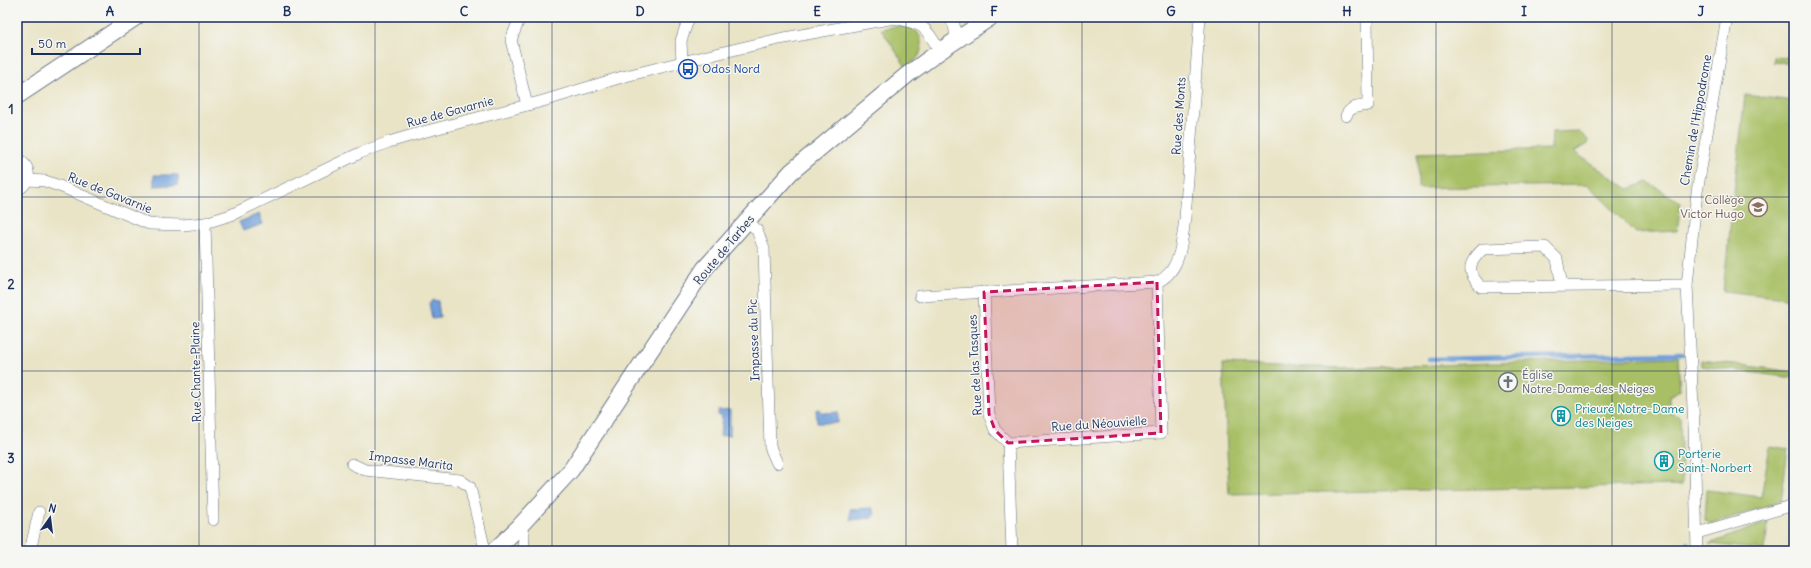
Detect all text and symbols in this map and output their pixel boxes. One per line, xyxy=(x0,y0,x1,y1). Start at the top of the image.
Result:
text: A xyxy=(106,3,115,20)
text: B xyxy=(283,3,292,20)
text: C xyxy=(460,3,469,20)
text: D xyxy=(635,3,645,20)
text: E xyxy=(813,3,821,20)
text: F xyxy=(990,3,998,20)
text: G xyxy=(1166,3,1176,20)
text: H xyxy=(1342,3,1352,20)
text: I xyxy=(1521,3,1527,20)
text: J xyxy=(1698,3,1705,20)
scale bar xyxy=(32,30,140,56)
text: 50 m xyxy=(38,36,67,51)
street label: Chemin de l'Hippodrome xyxy=(1677,53,1714,187)
bus stop icon: Odos Nord xyxy=(677,58,699,80)
place label: Odos Nord xyxy=(702,61,760,76)
street label: Rue des Monts xyxy=(1168,76,1189,156)
street label: Rue de Gavarnie xyxy=(405,93,495,130)
text: 1 xyxy=(8,101,14,118)
street label: Rue de Gavarnie xyxy=(66,169,154,216)
place label: Collège Victor Hugo xyxy=(1680,192,1744,221)
school or university icon: Collège Victor Hugo xyxy=(1747,196,1769,218)
street label: Route de Tarbes xyxy=(690,212,757,288)
text: 2 xyxy=(7,276,15,293)
street label: Impasse du Pic xyxy=(745,299,762,382)
street label: Rue de las Tasques xyxy=(964,314,985,416)
street label: Rue Chante-Plaine xyxy=(187,322,204,422)
place label: Église Notre-Dame-des-Neiges xyxy=(1522,367,1654,396)
church icon: Église Notre-Dame-des-Neiges xyxy=(1497,371,1519,393)
place label: Prieuré Notre-Dame des Neiges xyxy=(1575,401,1685,430)
building icon: Prieuré Notre-Dame des Neiges xyxy=(1550,405,1572,427)
street label: Rue du Néouvielle xyxy=(1051,413,1147,434)
place label: Porterie Saint-Norbert xyxy=(1678,446,1752,475)
street label: Impasse Marita xyxy=(368,448,454,473)
text: 3 xyxy=(7,450,15,467)
building icon: Porterie Saint-Norbert xyxy=(1653,450,1675,472)
north arrow xyxy=(30,498,70,538)
text: N xyxy=(47,501,58,516)

